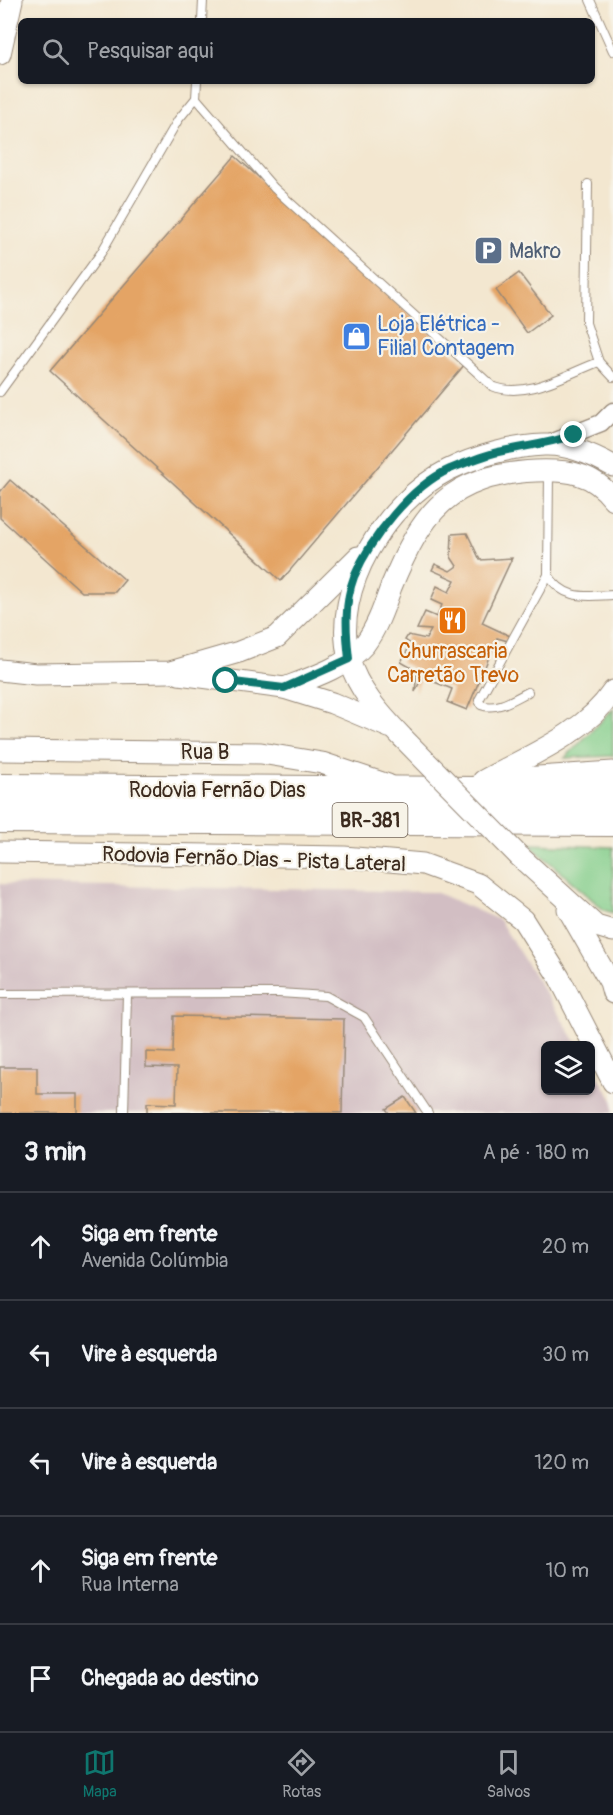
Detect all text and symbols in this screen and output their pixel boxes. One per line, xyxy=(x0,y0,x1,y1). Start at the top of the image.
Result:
search box xyxy=(18,18,595,84)
icon: search xyxy=(39,35,72,68)
text: Pesquisar aqui xyxy=(87,37,213,65)
parking icon: Makro xyxy=(472,235,504,267)
place label: Makro xyxy=(509,238,561,265)
place label: Loja Elétrica - Filial Contagem xyxy=(377,311,515,362)
shop icon: Loja Elétrica - Filial Contagem xyxy=(340,320,372,352)
route end xyxy=(560,421,586,447)
restaurant icon: Churrascaria Carretão Trevo xyxy=(437,604,469,636)
place label: Churrascaria Carretão Trevo xyxy=(387,638,519,689)
route start xyxy=(212,667,238,693)
street label: Rua B xyxy=(181,739,229,766)
street label: Rodovia Fernão Dias xyxy=(129,777,306,804)
road number: BR-381 xyxy=(332,803,407,837)
street label: Rodovia Fernão Dias - Pista Lateral xyxy=(101,841,406,878)
map controls xyxy=(541,1041,595,1095)
button: layers xyxy=(541,1041,595,1095)
text: 3 min xyxy=(24,1136,86,1168)
text: A pé · 180 m xyxy=(483,1140,589,1165)
text: Siga em frente xyxy=(81,1220,217,1248)
icon: ahead xyxy=(24,1230,57,1263)
text: 20 m xyxy=(542,1234,589,1259)
text: Avenida Colúmbia xyxy=(81,1248,228,1273)
icon: left xyxy=(24,1338,57,1371)
text: Vire à esquerda xyxy=(81,1340,217,1368)
text: 30 m xyxy=(542,1342,589,1367)
icon: left xyxy=(24,1446,57,1479)
text: Vire à esquerda xyxy=(81,1448,217,1476)
text: 120 m xyxy=(534,1450,589,1475)
text: Siga em frente xyxy=(81,1544,217,1572)
icon: ahead xyxy=(24,1554,57,1587)
text: 10 m xyxy=(545,1558,589,1583)
text: Rua Interna xyxy=(81,1572,179,1597)
icon: arrive xyxy=(24,1662,57,1695)
text: Chegada ao destino xyxy=(81,1664,259,1692)
tab: Mapa xyxy=(83,1746,117,1802)
tab: Rotas xyxy=(282,1746,321,1802)
tab: Salvos xyxy=(487,1746,530,1802)

